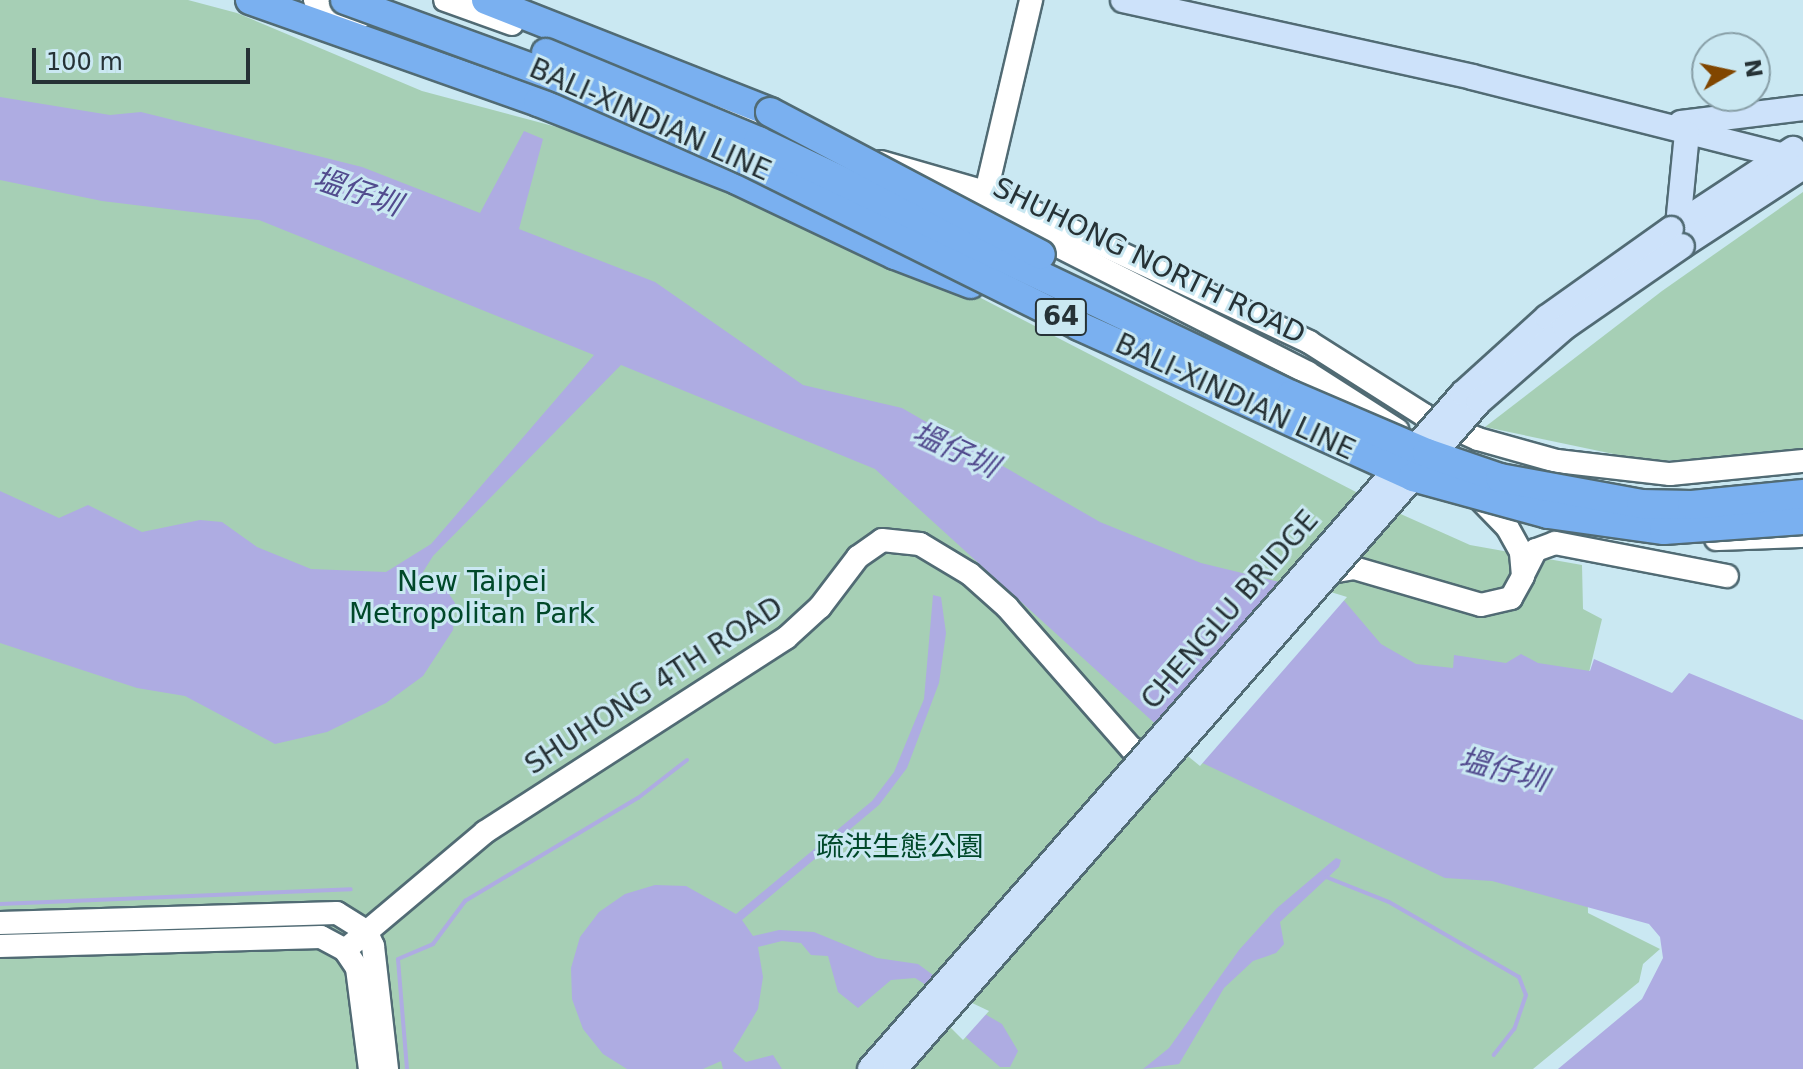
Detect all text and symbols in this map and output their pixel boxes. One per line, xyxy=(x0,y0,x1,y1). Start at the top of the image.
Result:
scale bar xyxy=(36,32,254,82)
north arrow xyxy=(1691,32,1771,112)
text: 100 m xyxy=(46,48,123,76)
street label: BALI-XINDIAN LINE xyxy=(524,52,776,188)
text: N xyxy=(1739,57,1767,80)
water label: 塭仔圳 xyxy=(309,160,405,224)
street label: SHUHONG NORTH ROAD xyxy=(987,171,1311,351)
road number: 64 xyxy=(1033,295,1089,339)
street label: BALI-XINDIAN LINE xyxy=(1110,327,1360,467)
water label: 塭仔圳 xyxy=(907,415,1003,485)
street label: CHENGLU BRIDGE xyxy=(1135,504,1325,716)
park label: New Taipei Metropolitan Park xyxy=(349,565,595,631)
street label: SHUHONG 4TH ROAD xyxy=(519,590,789,782)
water label: 塭仔圳 xyxy=(1455,741,1551,799)
park label: 疏洪生態公園 xyxy=(816,830,984,864)

